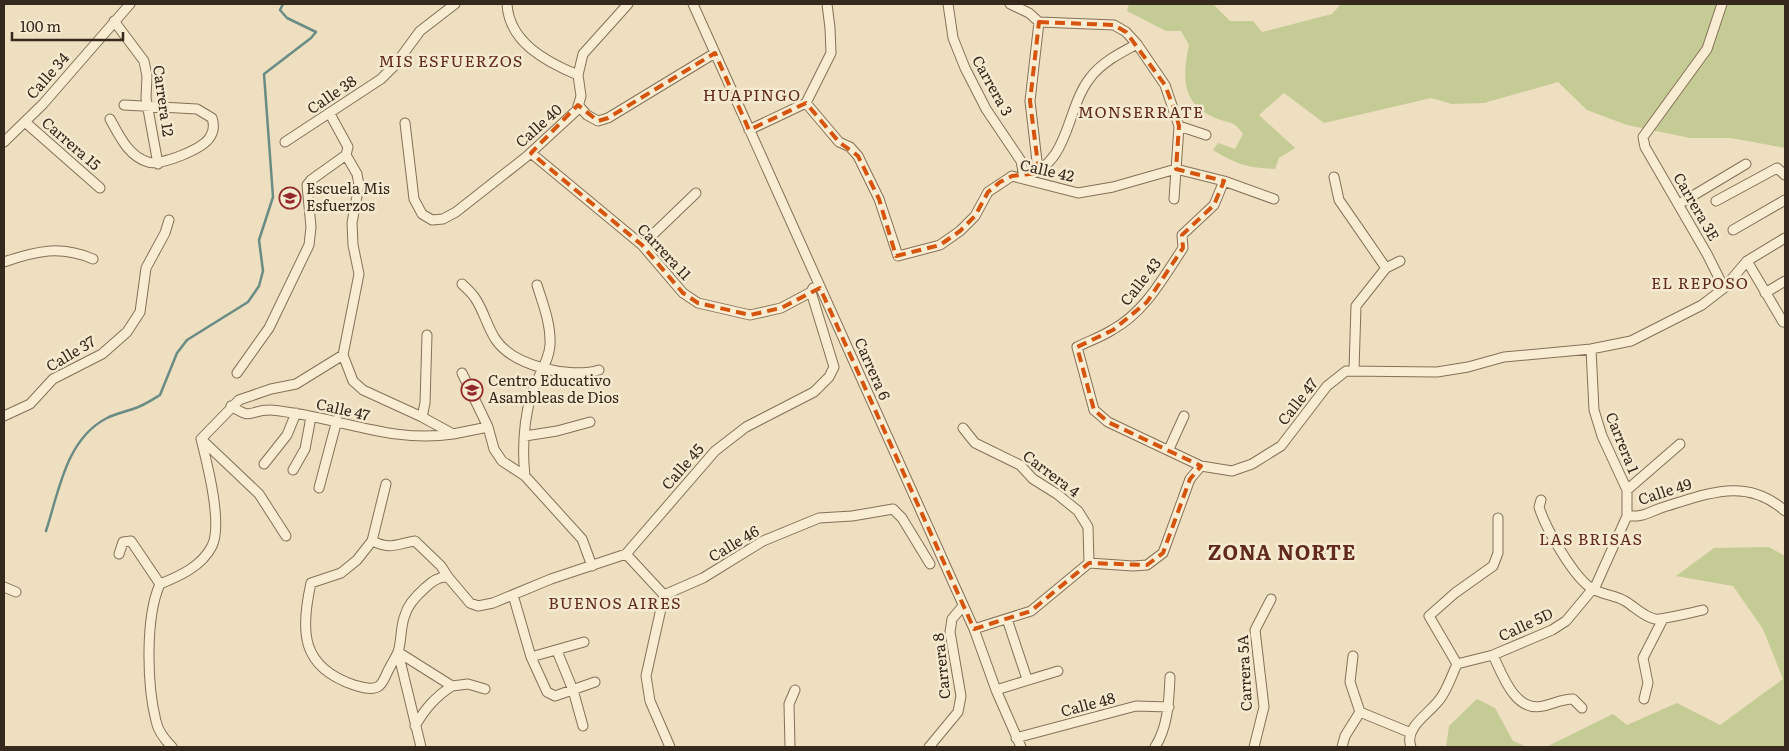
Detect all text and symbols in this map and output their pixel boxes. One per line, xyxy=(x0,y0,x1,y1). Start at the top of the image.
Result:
scale bar xyxy=(12,10,124,42)
text: 100 m xyxy=(20,14,61,37)
street label: Calle 34 xyxy=(20,47,74,103)
district label: MIS ESFUERZOS xyxy=(379,48,523,72)
street label: Carrera 3 xyxy=(967,51,1019,120)
street label: Carrera 12 xyxy=(148,64,181,138)
street label: Calle 38 xyxy=(302,69,361,119)
district label: HUAPINGO xyxy=(703,82,801,106)
street label: Calle 40 xyxy=(509,97,567,152)
district label: MONSERRATE xyxy=(1078,99,1204,123)
street label: Carrera 15 xyxy=(37,111,107,175)
street label: Calle 42 xyxy=(1018,152,1077,187)
street label: Carrera 3E xyxy=(1668,168,1726,245)
place label: Escuela Mis Esfuerzos xyxy=(306,176,390,216)
school or university icon: Escuela Mis Esfuerzos xyxy=(278,186,302,210)
street label: Carrera 11 xyxy=(633,217,697,285)
street label: Calle 43 xyxy=(1114,252,1166,310)
district label: EL REPOSO xyxy=(1651,270,1749,294)
street label: Calle 37 xyxy=(41,329,100,377)
street label: Carrera 6 xyxy=(849,333,897,403)
place label: Centro Educativo Asambleas de Dios xyxy=(488,368,619,408)
street label: Calle 47 xyxy=(1271,372,1323,430)
school or university icon: Centro Educativo Asambleas de Dios xyxy=(460,378,484,402)
street label: Calle 47 xyxy=(314,391,373,426)
street label: Carrera 1 xyxy=(1601,408,1646,477)
street label: Calle 45 xyxy=(655,437,709,494)
street label: Carrera 4 xyxy=(1018,444,1085,502)
street label: Calle 49 xyxy=(1635,471,1694,510)
street label: Calle 46 xyxy=(704,519,763,567)
district label: LAS BRISAS xyxy=(1539,526,1643,550)
district label: ZONA NORTE xyxy=(1208,536,1356,566)
district label: BUENOS AIRES xyxy=(548,590,682,614)
street label: Calle 5D xyxy=(1494,601,1557,646)
street label: Carrera 8 xyxy=(926,632,955,700)
street label: Carrera 5A xyxy=(1230,634,1257,712)
street label: Calle 48 xyxy=(1058,685,1117,722)

